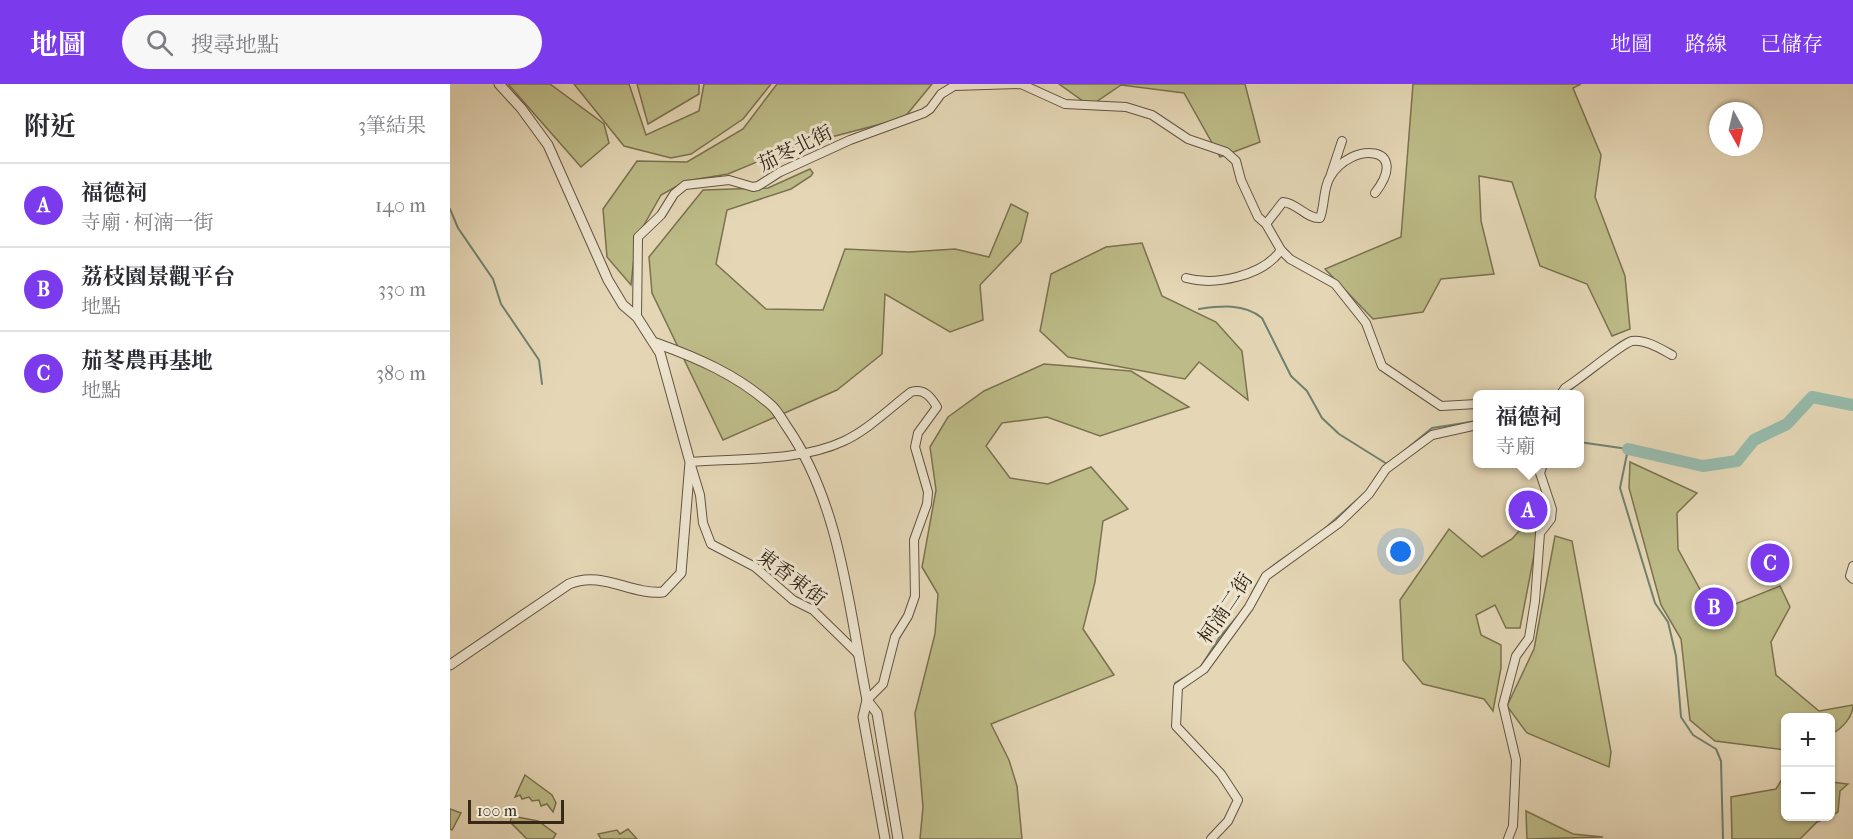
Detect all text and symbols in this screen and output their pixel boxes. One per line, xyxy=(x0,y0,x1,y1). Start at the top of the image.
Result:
search box xyxy=(122,15,542,69)
icon: search xyxy=(143,26,176,59)
text: 地圖 xyxy=(30,28,86,61)
text: 搜尋地點 xyxy=(191,32,279,58)
text: 地圖 xyxy=(1610,32,1652,56)
text: 路線 xyxy=(1685,32,1727,56)
text: 已儲存 xyxy=(1760,32,1823,56)
north arrow xyxy=(1709,102,1763,156)
text: 附近 xyxy=(24,111,76,142)
text: 3筆結果 xyxy=(358,114,426,137)
street label: 茄苳北街 xyxy=(754,121,836,176)
text: 福德祠 xyxy=(81,180,147,206)
text: A xyxy=(37,194,50,217)
text: 140 m xyxy=(375,194,426,217)
text: 寺廟 · 柯湳一街 xyxy=(81,211,214,234)
text: 荔枝園景觀平台 xyxy=(81,264,235,290)
text: B xyxy=(37,278,50,301)
text: 330 m xyxy=(378,278,426,301)
text: 地點 xyxy=(81,295,121,318)
text: 茄苳農再基地 xyxy=(81,348,213,374)
text: C xyxy=(37,362,50,385)
text: 380 m xyxy=(376,362,426,385)
text: 地點 xyxy=(81,379,121,402)
popup xyxy=(1473,390,1584,468)
text: 福德祠 xyxy=(1495,404,1562,430)
text: 寺廟 xyxy=(1495,435,1535,458)
pin: A xyxy=(1508,488,1548,532)
your location xyxy=(1386,537,1415,566)
pin: C xyxy=(1750,540,1790,586)
street label: 東香東街 xyxy=(753,544,831,611)
street label: 柯湳二街 xyxy=(1194,569,1257,648)
pin: B xyxy=(1694,584,1734,630)
map controls xyxy=(1781,713,1835,821)
button: + xyxy=(1781,713,1835,767)
button: − xyxy=(1781,767,1835,821)
scale bar xyxy=(468,797,564,824)
text: 100 m xyxy=(477,801,517,820)

